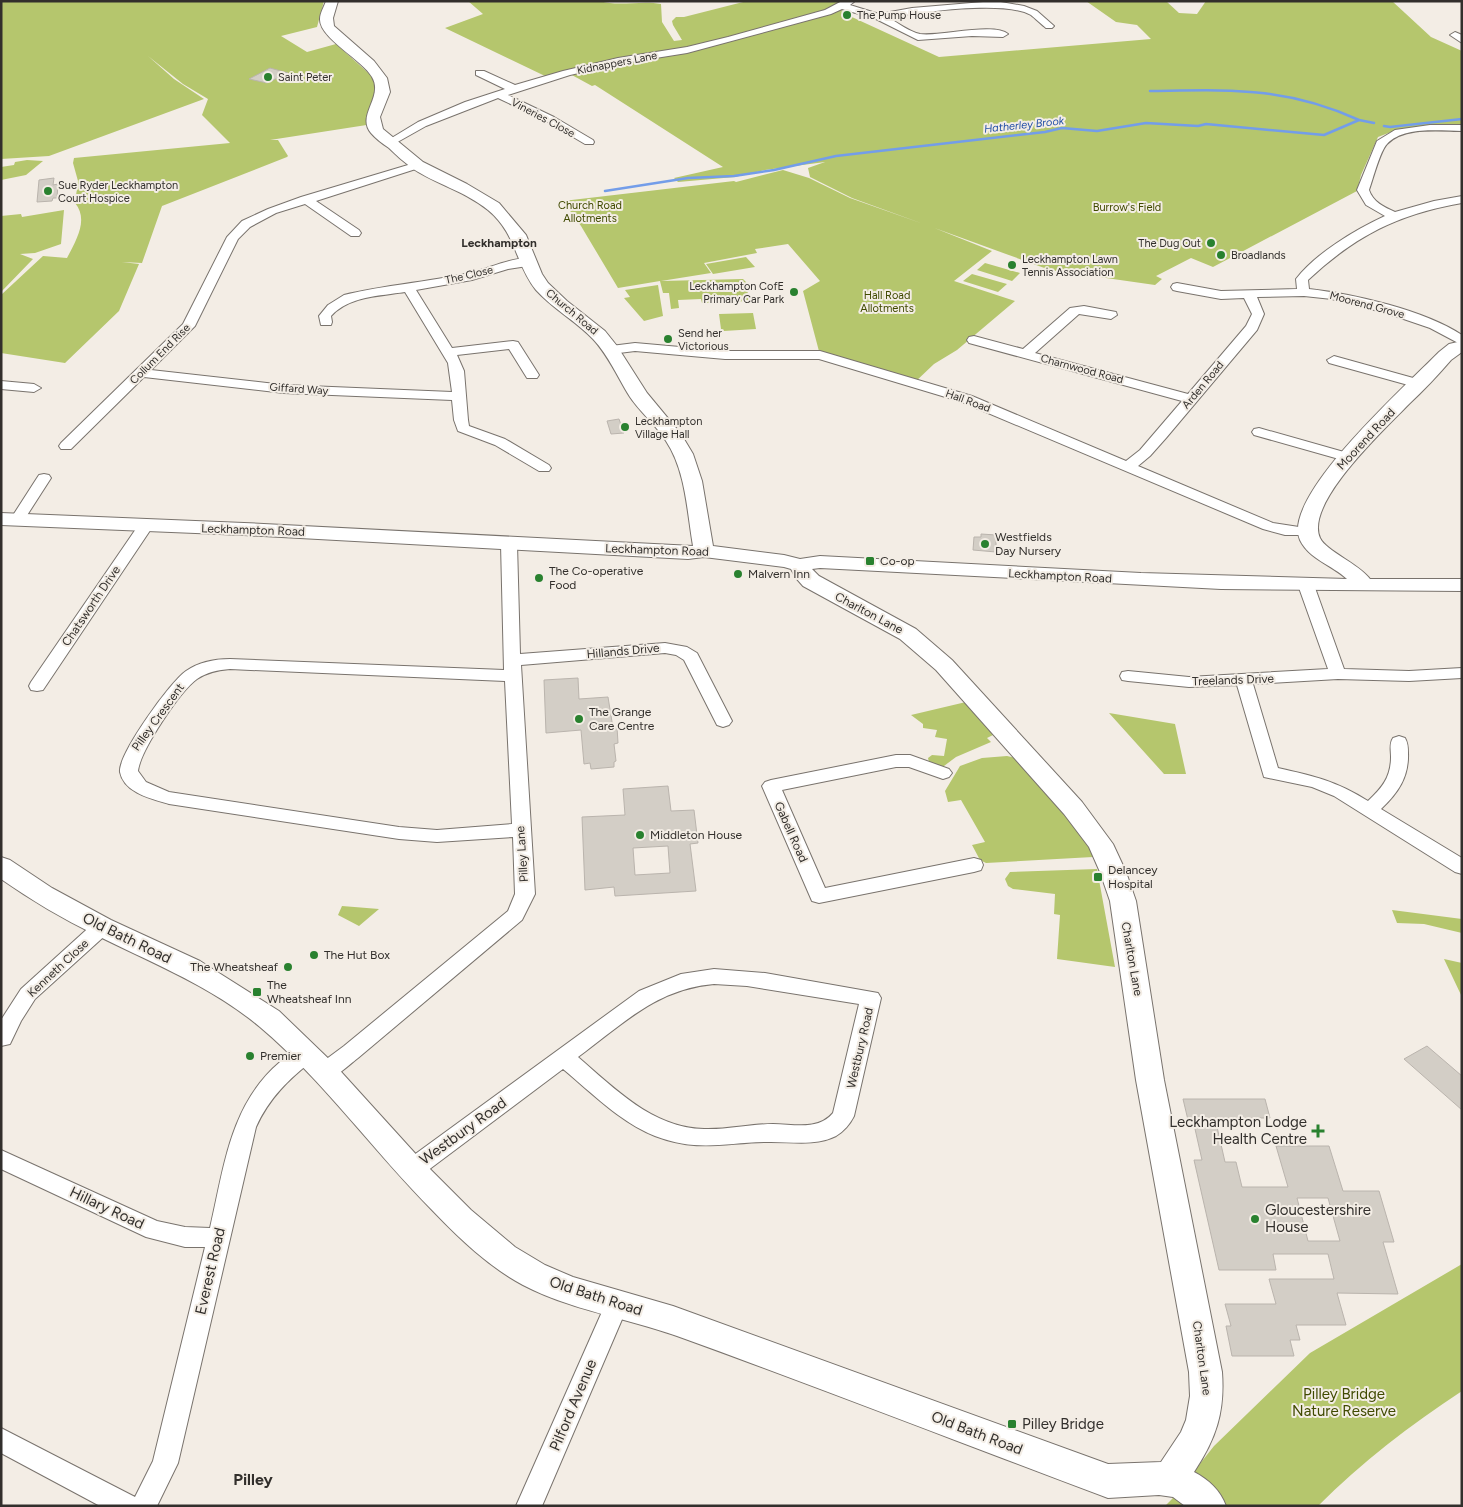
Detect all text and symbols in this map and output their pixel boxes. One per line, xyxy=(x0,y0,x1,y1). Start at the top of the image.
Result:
marker: The Pump House xyxy=(841,9,853,21)
place label: The Pump House xyxy=(857,9,941,22)
street label: Kidnappers Lane xyxy=(576,49,658,77)
marker: Saint Peter xyxy=(262,71,274,83)
place label: Saint Peter xyxy=(278,71,332,84)
street label: Vineries Close xyxy=(509,96,577,140)
water label: Hatherley Brook xyxy=(983,114,1065,136)
place label: Sue Ryder Leckhampton Court Hospice xyxy=(58,179,178,205)
marker: Sue Ryder Leckhampton Court Hospice xyxy=(42,185,54,197)
park label: Church Road Allotments xyxy=(558,199,622,225)
park label: Burrow's Field xyxy=(1093,201,1161,214)
district label: Leckhampton xyxy=(461,236,537,250)
place label: The Dug Out xyxy=(1138,237,1201,250)
marker: The Dug Out xyxy=(1205,237,1217,249)
marker: Broadlands xyxy=(1215,249,1227,261)
place label: Broadlands xyxy=(1231,249,1286,262)
place label: Leckhampton Lawn Tennis Association xyxy=(1022,253,1118,279)
marker: Leckhampton Lawn Tennis Association xyxy=(1006,259,1018,271)
street label: The Close xyxy=(444,263,494,287)
place label: Leckhampton CofE Primary Car Park xyxy=(689,280,785,306)
street label: Church Road xyxy=(543,286,601,338)
marker: Leckhampton CofE Primary Car Park xyxy=(788,286,800,298)
park label: Hall Road Allotments xyxy=(860,289,914,315)
street label: Moorend Grove xyxy=(1328,289,1406,321)
street label: Collum End Rise xyxy=(127,321,193,387)
place label: Send her Victorious xyxy=(678,327,729,353)
marker: Send her Victorious xyxy=(662,333,674,345)
street label: Charnwood Road xyxy=(1039,352,1125,386)
street label: Arden Road xyxy=(1179,359,1227,411)
street label: Giffard Way xyxy=(269,380,329,398)
street label: Hall Road xyxy=(944,387,992,415)
street label: Moorend Road xyxy=(1334,405,1398,473)
place label: Leckhampton Village Hall xyxy=(635,415,702,441)
marker: Leckhampton Village Hall xyxy=(619,421,631,433)
street label: Leckhampton Road xyxy=(201,521,305,539)
place label: Westfields Day Nursery xyxy=(995,530,1062,558)
marker: Westfields Day Nursery xyxy=(979,538,991,550)
street label: Leckhampton Road xyxy=(605,541,709,559)
place label: Co-op xyxy=(880,554,915,568)
marker: Co-op xyxy=(864,555,876,567)
street label: Chatsworth Drive xyxy=(59,563,123,649)
place label: The Co-operative Food xyxy=(549,564,644,592)
street label: Leckhampton Road xyxy=(1008,566,1112,586)
place label: Malvern Inn xyxy=(748,567,810,581)
marker: Malvern Inn xyxy=(732,568,744,580)
marker: The Co-operative Food xyxy=(533,572,545,584)
street label: Charlton Lane xyxy=(833,589,906,637)
street label: Hillands Drive xyxy=(586,641,661,661)
street label: Treelands Drive xyxy=(1192,672,1275,688)
street label: Pilley Crescent xyxy=(129,680,187,753)
place label: The Grange Care Centre xyxy=(589,705,655,733)
marker: The Grange Care Centre xyxy=(573,713,585,725)
street label: Gabell Road xyxy=(771,800,811,864)
street label: Pilley Lane xyxy=(513,825,531,883)
place label: Middleton House xyxy=(650,828,743,842)
marker: Middleton House xyxy=(634,829,646,841)
place label: Delancey Hospital xyxy=(1108,863,1158,891)
marker: Delancey Hospital xyxy=(1092,871,1104,883)
street label: Old Bath Road xyxy=(80,909,174,967)
street label: Charlton Lane xyxy=(1119,921,1145,998)
street label: Kenneth Close xyxy=(25,936,92,1000)
place label: The Hut Box xyxy=(324,948,390,962)
marker: The Hut Box xyxy=(308,949,320,961)
place label: The Wheatsheaf xyxy=(190,960,279,974)
marker: The Wheatsheaf xyxy=(282,961,294,973)
place label: The Wheatsheaf Inn xyxy=(267,978,352,1006)
marker: The Wheatsheaf Inn xyxy=(251,986,263,998)
street label: Westbury Road xyxy=(844,1006,876,1090)
place label: Premier xyxy=(260,1049,301,1063)
marker: Premier xyxy=(244,1050,256,1062)
street label: Westbury Road xyxy=(416,1093,510,1169)
place label: Leckhampton Lodge Health Centre xyxy=(1169,1113,1307,1148)
marker: Leckhampton Lodge Health Centre xyxy=(1311,1124,1325,1138)
street label: Hillary Road xyxy=(67,1183,147,1233)
place label: Gloucestershire House xyxy=(1265,1201,1371,1236)
marker: Gloucestershire House xyxy=(1249,1213,1261,1225)
street label: Everest Road xyxy=(191,1226,229,1316)
street label: Old Bath Road xyxy=(547,1273,645,1319)
street label: Charlton Lane xyxy=(1190,1320,1214,1396)
street label: Pilford Avenue xyxy=(546,1356,600,1454)
park label: Pilley Bridge Nature Reserve xyxy=(1292,1385,1396,1420)
street label: Old Bath Road xyxy=(929,1407,1025,1459)
place label: Pilley Bridge xyxy=(1022,1415,1104,1433)
marker: Pilley Bridge xyxy=(1006,1418,1018,1430)
district label: Pilley xyxy=(233,1470,273,1489)

